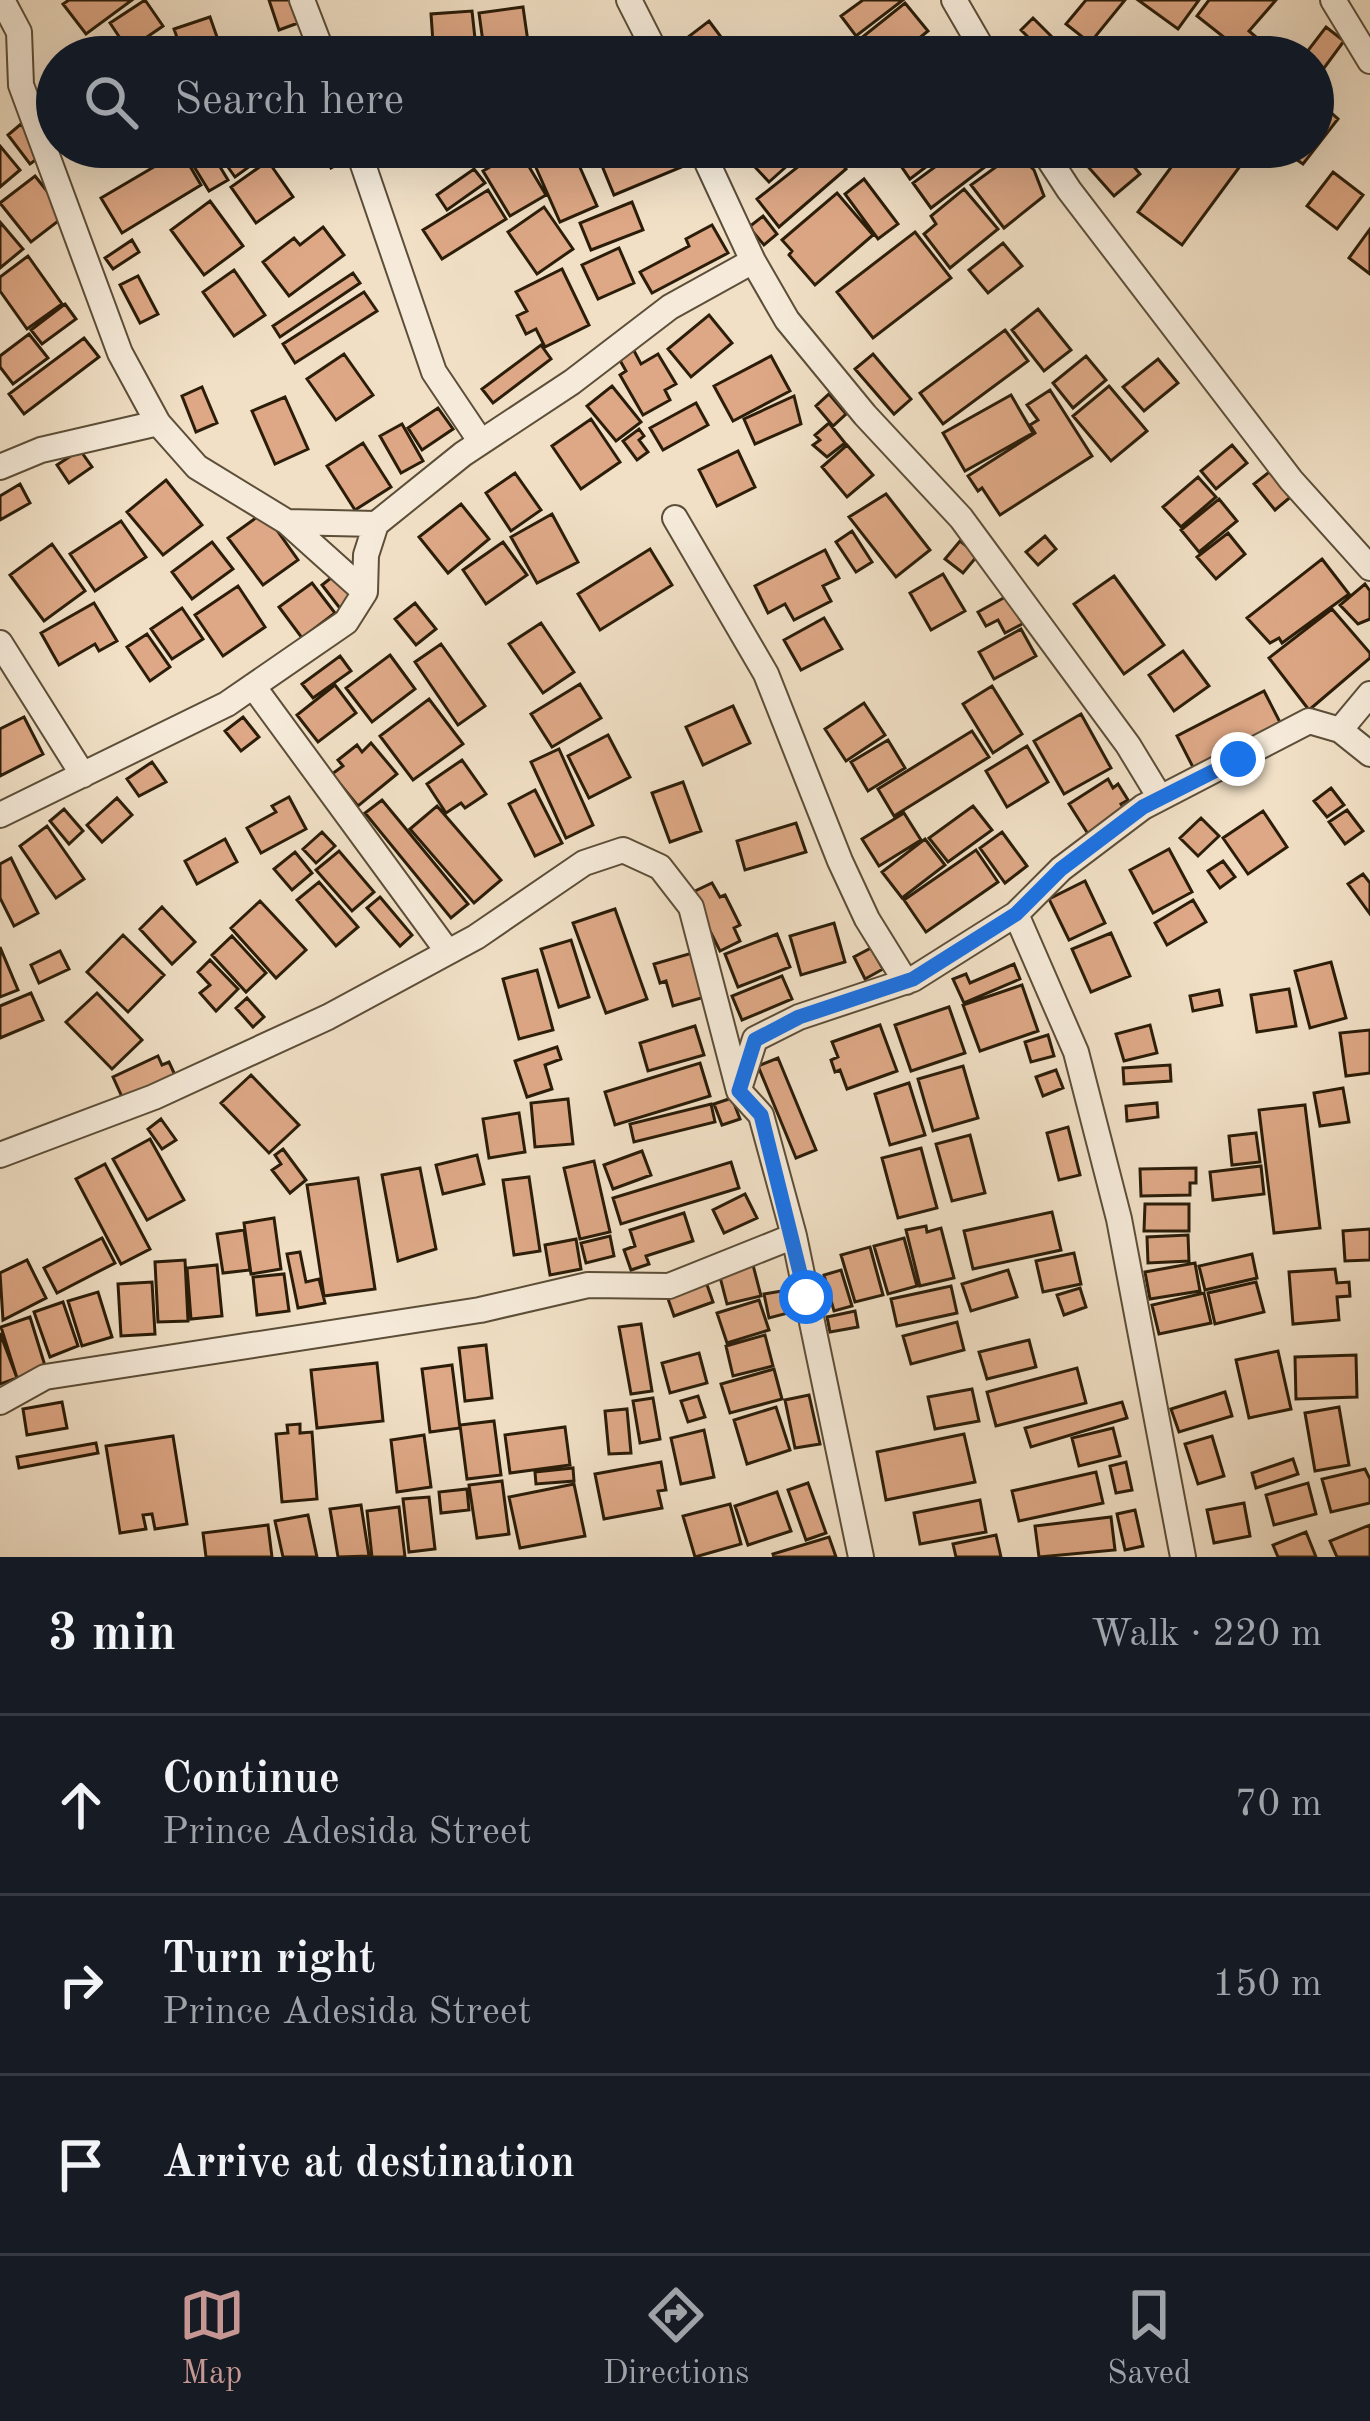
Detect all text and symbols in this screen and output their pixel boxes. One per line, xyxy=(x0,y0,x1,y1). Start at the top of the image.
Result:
search box xyxy=(36,36,1334,168)
icon: search xyxy=(78,69,144,135)
text: Search here xyxy=(174,79,404,124)
route end xyxy=(1211,732,1265,786)
route start xyxy=(779,1270,833,1324)
text: 3 min xyxy=(48,1610,176,1661)
text: Walk · 220 m xyxy=(1091,1615,1322,1654)
text: Continue xyxy=(162,1758,340,1803)
icon: ahead xyxy=(48,1772,114,1838)
text: 70 m xyxy=(1235,1785,1322,1824)
text: Prince Adesida Street xyxy=(162,1813,531,1852)
text: Turn right xyxy=(162,1938,375,1983)
icon: right xyxy=(48,1952,114,2018)
text: 150 m xyxy=(1212,1965,1322,2004)
text: Prince Adesida Street xyxy=(162,1993,531,2032)
icon: arrive xyxy=(48,2132,114,2198)
text: Arrive at destination xyxy=(162,2142,575,2187)
tab: Map xyxy=(179,2282,245,2395)
tab: Directions xyxy=(603,2282,749,2395)
tab: Saved xyxy=(1107,2282,1191,2395)

